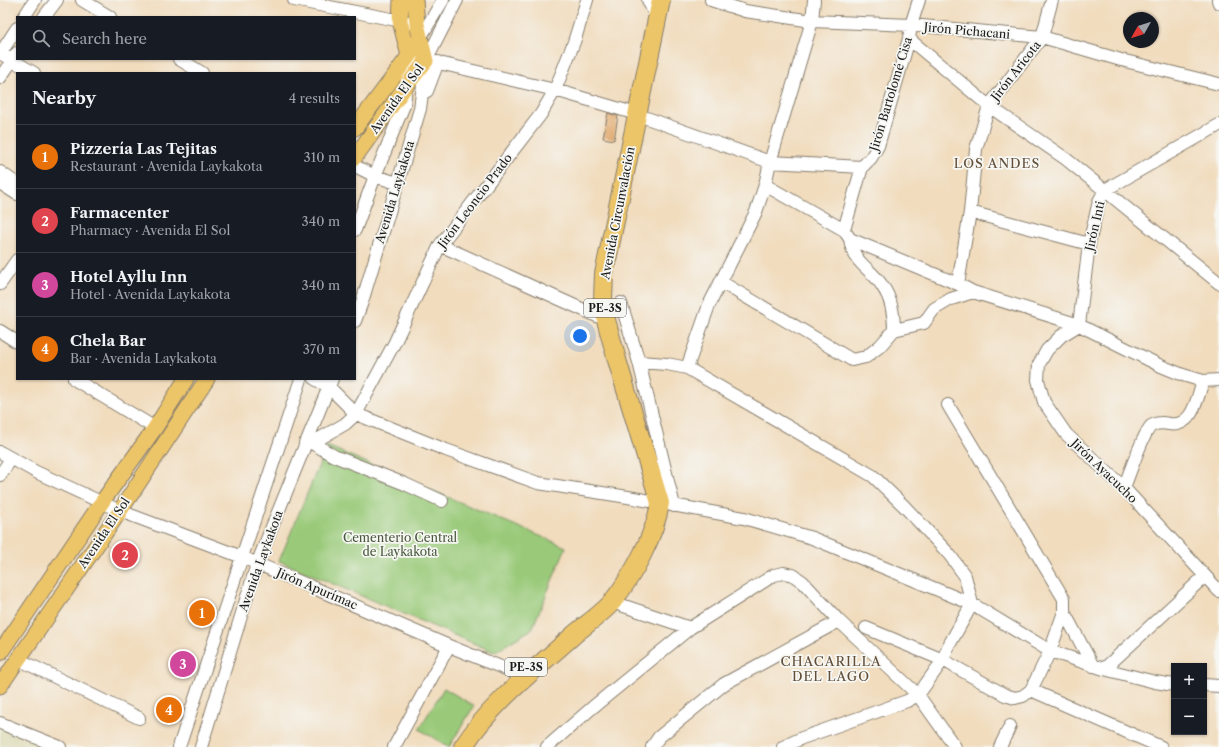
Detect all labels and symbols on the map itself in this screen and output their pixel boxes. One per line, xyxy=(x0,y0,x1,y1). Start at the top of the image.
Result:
north arrow xyxy=(1123,12,1159,48)
street label: Jirón Pichacani xyxy=(921,19,1011,42)
street label: Jirón Bartolomé Cisa xyxy=(865,34,915,155)
street label: Jirón Aricota xyxy=(986,37,1044,105)
street label: Avenida El Sol xyxy=(366,61,427,137)
street label: Avenida Laykakota xyxy=(371,138,418,246)
street label: Avenida Circunvalación xyxy=(597,145,638,281)
street label: Jirón Leoncio Prado xyxy=(433,150,515,253)
district label: LOS ANDES xyxy=(954,155,1040,171)
street label: Jirón Inti xyxy=(1081,199,1108,254)
road number: PE-3S xyxy=(584,299,626,317)
your location xyxy=(570,326,590,346)
street label: Jirón Ayacucho xyxy=(1067,434,1141,506)
street label: Avenida El Sol xyxy=(74,494,133,572)
street label: Avenida Laykakota xyxy=(235,507,286,615)
park label: Cementerio Central de Laykakota xyxy=(343,530,458,559)
pin: 2 xyxy=(112,540,138,570)
street label: Jirón Apurímac xyxy=(273,564,360,612)
pin: 1 xyxy=(189,598,215,628)
pin: 3 xyxy=(170,649,196,679)
district label: CHACARILLA DEL LAGO xyxy=(780,653,882,684)
road number: PE-3S xyxy=(505,658,547,676)
pin: 4 xyxy=(156,695,182,725)

